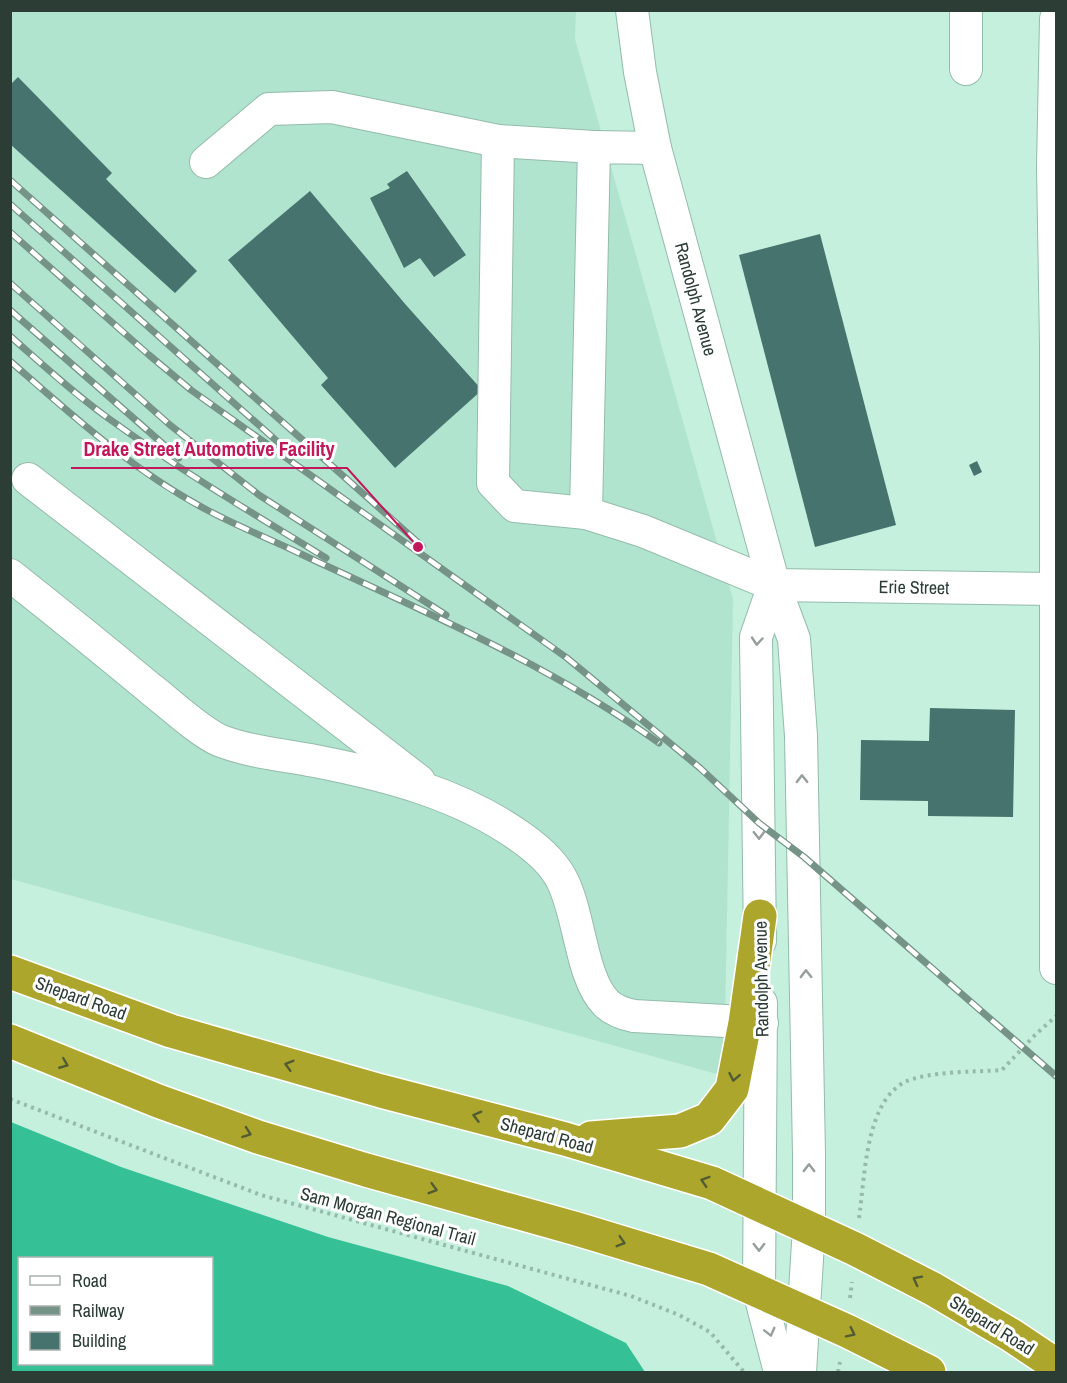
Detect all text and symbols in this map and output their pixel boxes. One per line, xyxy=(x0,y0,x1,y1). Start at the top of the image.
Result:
street label: Randolph Avenue xyxy=(669,240,723,358)
callout: Drake Street Automotive Facility xyxy=(71,430,347,468)
text: Drake Street Automotive Facility xyxy=(83,435,335,462)
street label: Erie Street xyxy=(879,574,949,600)
one-way arrow xyxy=(751,637,764,646)
one-way arrow xyxy=(795,774,808,783)
one-way arrow xyxy=(753,831,765,840)
street label: Randolph Avenue xyxy=(747,921,775,1037)
one-way arrow xyxy=(800,969,812,978)
street label: Shepard Road xyxy=(32,970,130,1026)
one-way arrow xyxy=(58,1057,69,1069)
one-way arrow xyxy=(284,1060,295,1072)
one-way arrow xyxy=(728,1072,741,1082)
one-way arrow xyxy=(472,1111,483,1123)
street label: Shepard Road xyxy=(498,1111,596,1159)
one-way arrow xyxy=(241,1125,252,1138)
one-way arrow xyxy=(803,1164,815,1173)
one-way arrow xyxy=(700,1176,711,1188)
street label: Sam Morgan Regional Trail xyxy=(298,1181,478,1251)
one-way arrow xyxy=(428,1182,438,1194)
one-way arrow xyxy=(615,1235,626,1247)
one-way arrow xyxy=(753,1243,765,1252)
legend xyxy=(18,1257,213,1365)
text: Road xyxy=(72,1268,107,1293)
one-way arrow xyxy=(912,1276,923,1288)
street label: Shepard Road xyxy=(945,1289,1039,1361)
text: Railway xyxy=(72,1298,125,1323)
one-way arrow xyxy=(844,1326,855,1338)
one-way arrow xyxy=(762,1327,775,1337)
text: Building xyxy=(72,1328,127,1353)

